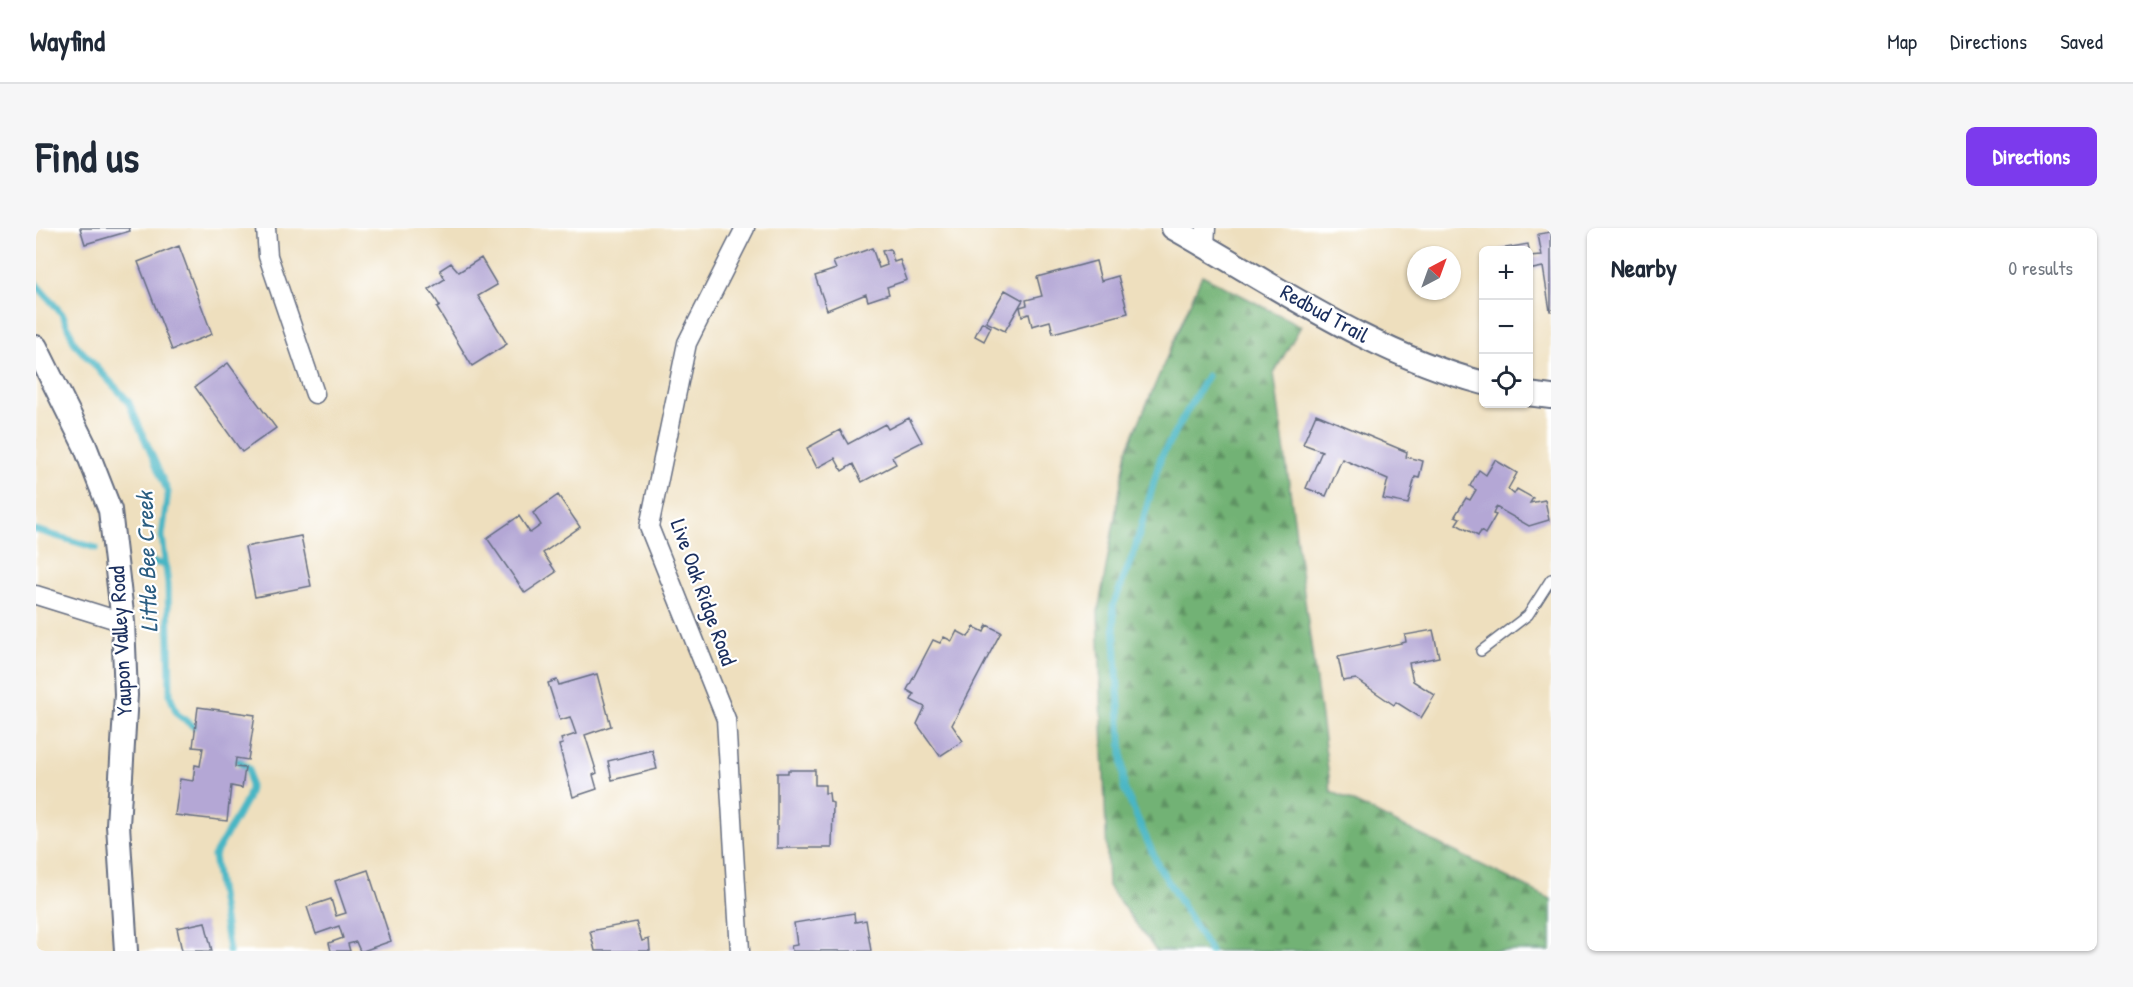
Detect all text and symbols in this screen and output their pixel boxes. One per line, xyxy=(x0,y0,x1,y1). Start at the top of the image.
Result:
text: Wayfind xyxy=(30,22,105,60)
text: Map xyxy=(1887,27,1917,56)
text: Directions xyxy=(1950,27,2027,56)
text: Saved xyxy=(2060,27,2103,56)
button: Directions xyxy=(1966,127,2097,186)
text: Find us xyxy=(36,128,139,185)
north arrow xyxy=(1407,246,1461,300)
map controls xyxy=(1479,246,1533,408)
button: + xyxy=(1479,246,1533,300)
text: Nearby xyxy=(1611,250,1677,285)
text: 0 results xyxy=(2008,254,2073,281)
street label: Redbud Trail xyxy=(1275,276,1375,350)
button: − xyxy=(1479,300,1533,354)
button: locate xyxy=(1479,354,1533,408)
water label: Little Bee Creek xyxy=(127,489,164,633)
street label: Live Oak Ridge Road xyxy=(664,515,745,670)
street label: Yaupon Valley Road xyxy=(101,565,139,717)

